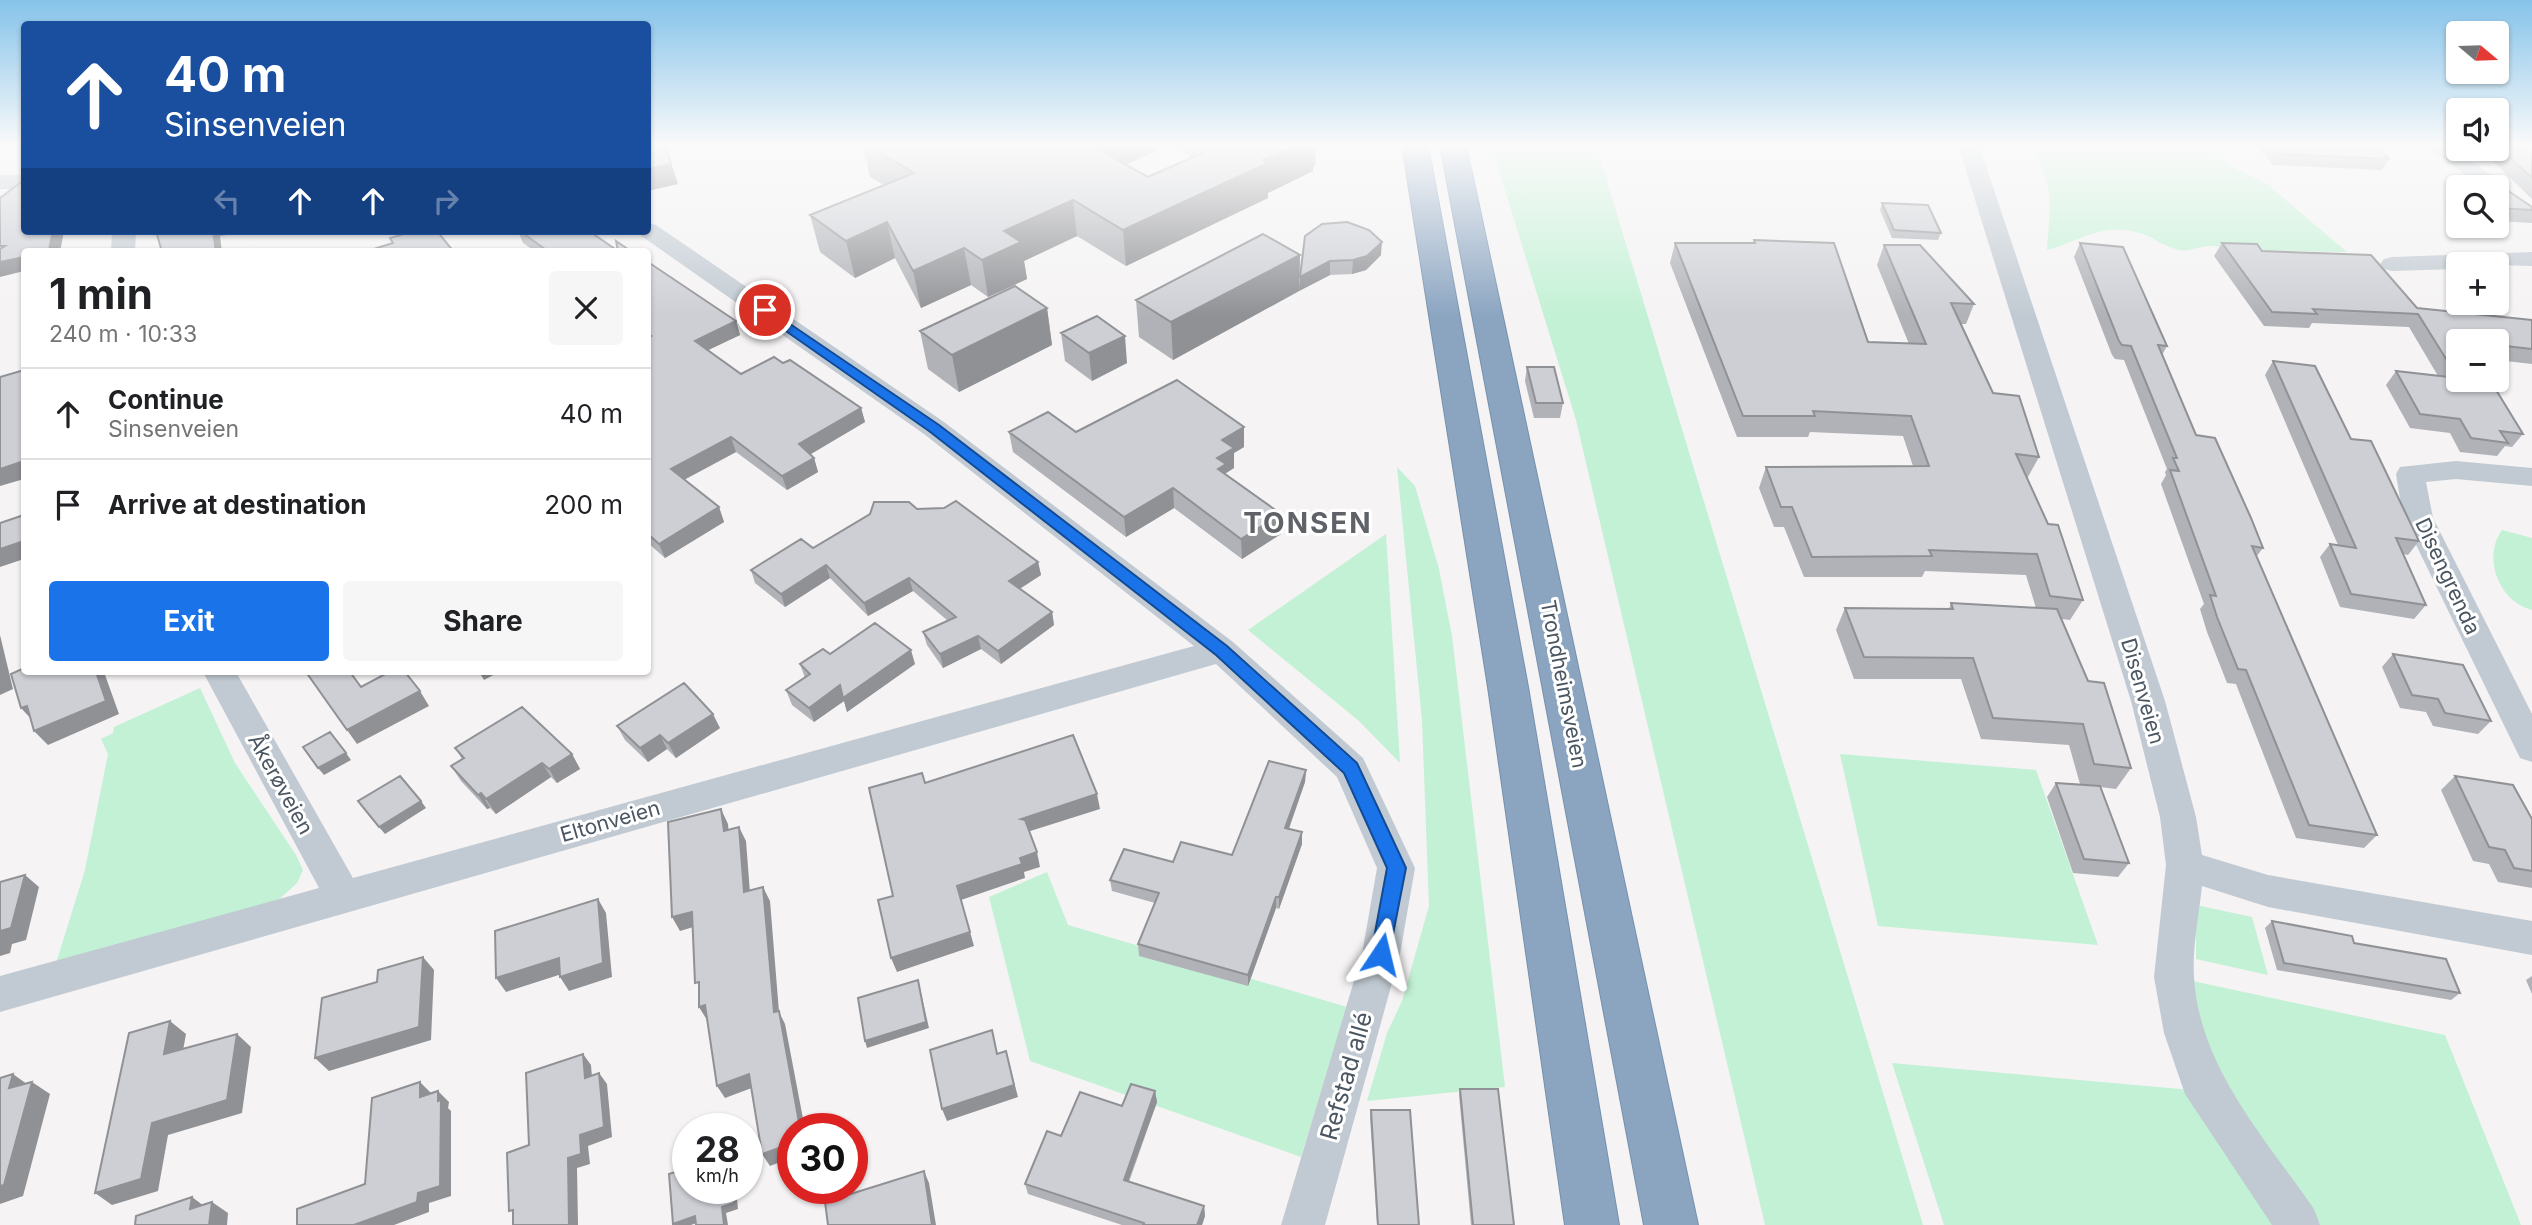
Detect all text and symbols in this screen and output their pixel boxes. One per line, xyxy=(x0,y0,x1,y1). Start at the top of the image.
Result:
north arrow xyxy=(2446,21,2510,84)
map controls xyxy=(2446,21,2509,392)
text: 40 m xyxy=(164,45,287,104)
icon: ahead xyxy=(49,49,140,140)
button: sound xyxy=(2446,98,2509,161)
text: Sinsenveien xyxy=(164,105,347,144)
button: search xyxy=(2446,175,2509,238)
icon: left xyxy=(208,182,246,220)
icon: ahead xyxy=(281,182,319,220)
icon: ahead xyxy=(354,182,392,220)
icon: right xyxy=(427,182,465,220)
button: + xyxy=(2446,252,2509,315)
text: 1 min xyxy=(49,268,153,319)
button: close xyxy=(549,271,623,345)
pin xyxy=(735,280,795,340)
icon: arrive xyxy=(746,291,784,329)
text: 240 m · 10:33 xyxy=(49,320,197,348)
button: − xyxy=(2446,329,2509,392)
text: Continue xyxy=(108,384,224,415)
icon: ahead xyxy=(49,395,87,433)
text: 40 m xyxy=(560,398,623,429)
text: Sinsenveien xyxy=(108,415,239,443)
icon: arrive xyxy=(49,486,87,524)
text: Arrive at destination xyxy=(108,489,367,520)
text: 200 m xyxy=(544,489,623,520)
district label: TONSEN xyxy=(1243,506,1373,540)
street label: Disengrenda xyxy=(2410,514,2486,638)
button: Exit xyxy=(49,581,329,661)
button: Share xyxy=(343,581,623,661)
street label: Trondheimsveien xyxy=(1535,598,1593,770)
street label: Disenveien xyxy=(2116,635,2170,747)
street label: Åkerøveien xyxy=(243,728,321,839)
street label: Eltonveien xyxy=(557,795,663,847)
position arrow xyxy=(1344,917,1418,991)
street label: Refstad allé xyxy=(1314,1009,1378,1143)
speed limit sign: 30 xyxy=(777,1113,868,1204)
text: 28 xyxy=(695,1128,740,1170)
text: km/h xyxy=(696,1165,739,1186)

